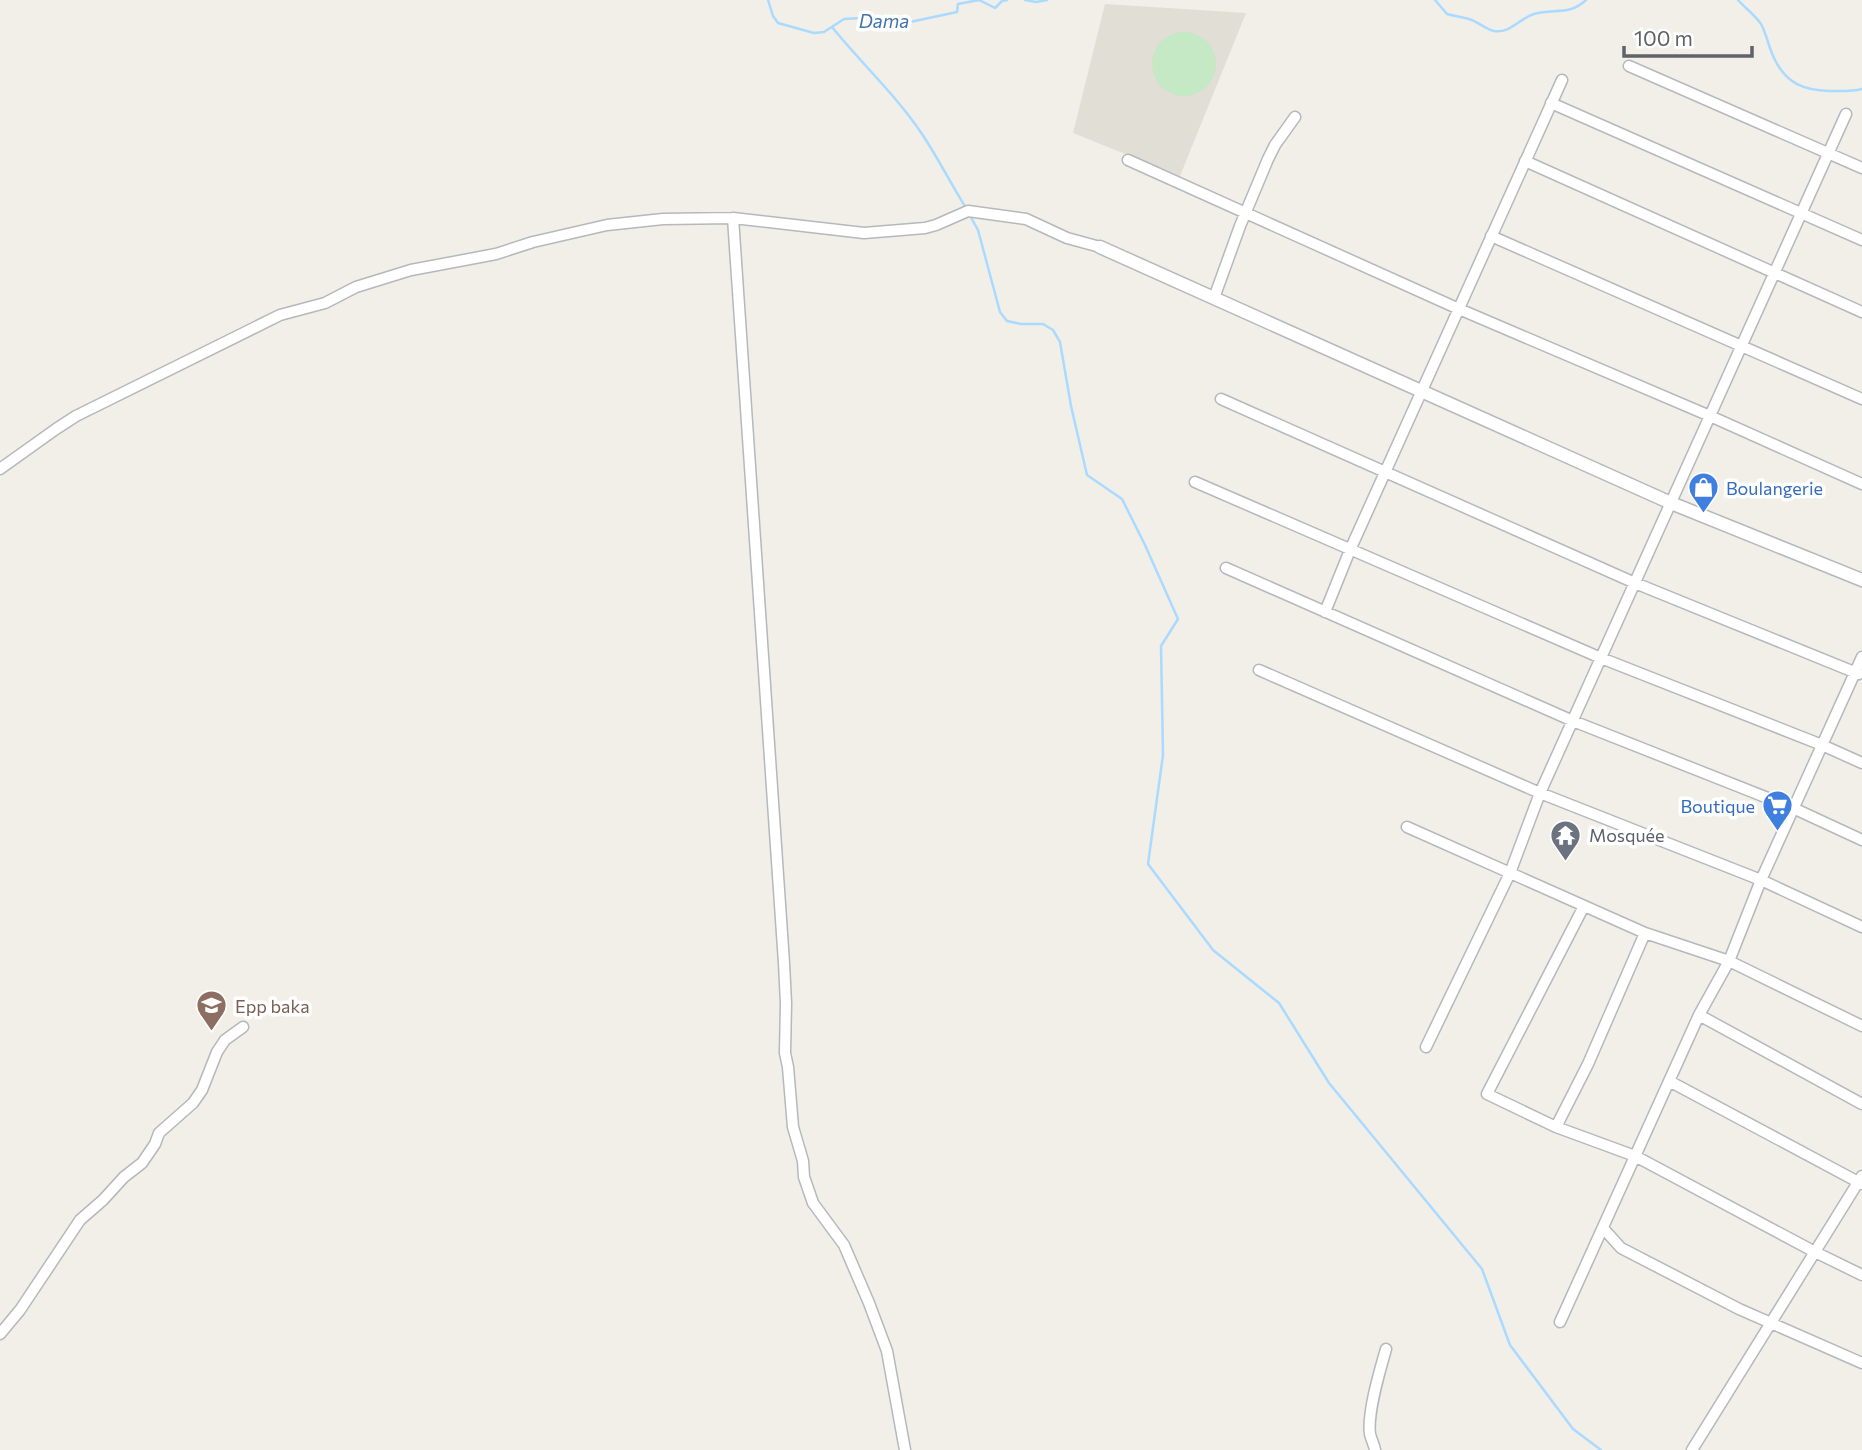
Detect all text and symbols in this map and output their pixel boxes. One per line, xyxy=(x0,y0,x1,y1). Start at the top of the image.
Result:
water label: Dama xyxy=(859,9,909,32)
scale bar xyxy=(1624,14,1752,58)
text: 100 m xyxy=(1634,25,1693,50)
shop icon: Boulangerie xyxy=(1686,471,1720,515)
place label: Boulangerie xyxy=(1726,477,1823,499)
supermarket icon: Boutique xyxy=(1761,789,1795,833)
place label: Boutique xyxy=(1680,795,1755,817)
temple icon: Mosquée xyxy=(1549,818,1583,862)
place label: Mosquée xyxy=(1589,824,1665,846)
school or university icon: Epp baka xyxy=(195,989,229,1033)
place label: Epp baka xyxy=(235,995,310,1017)

